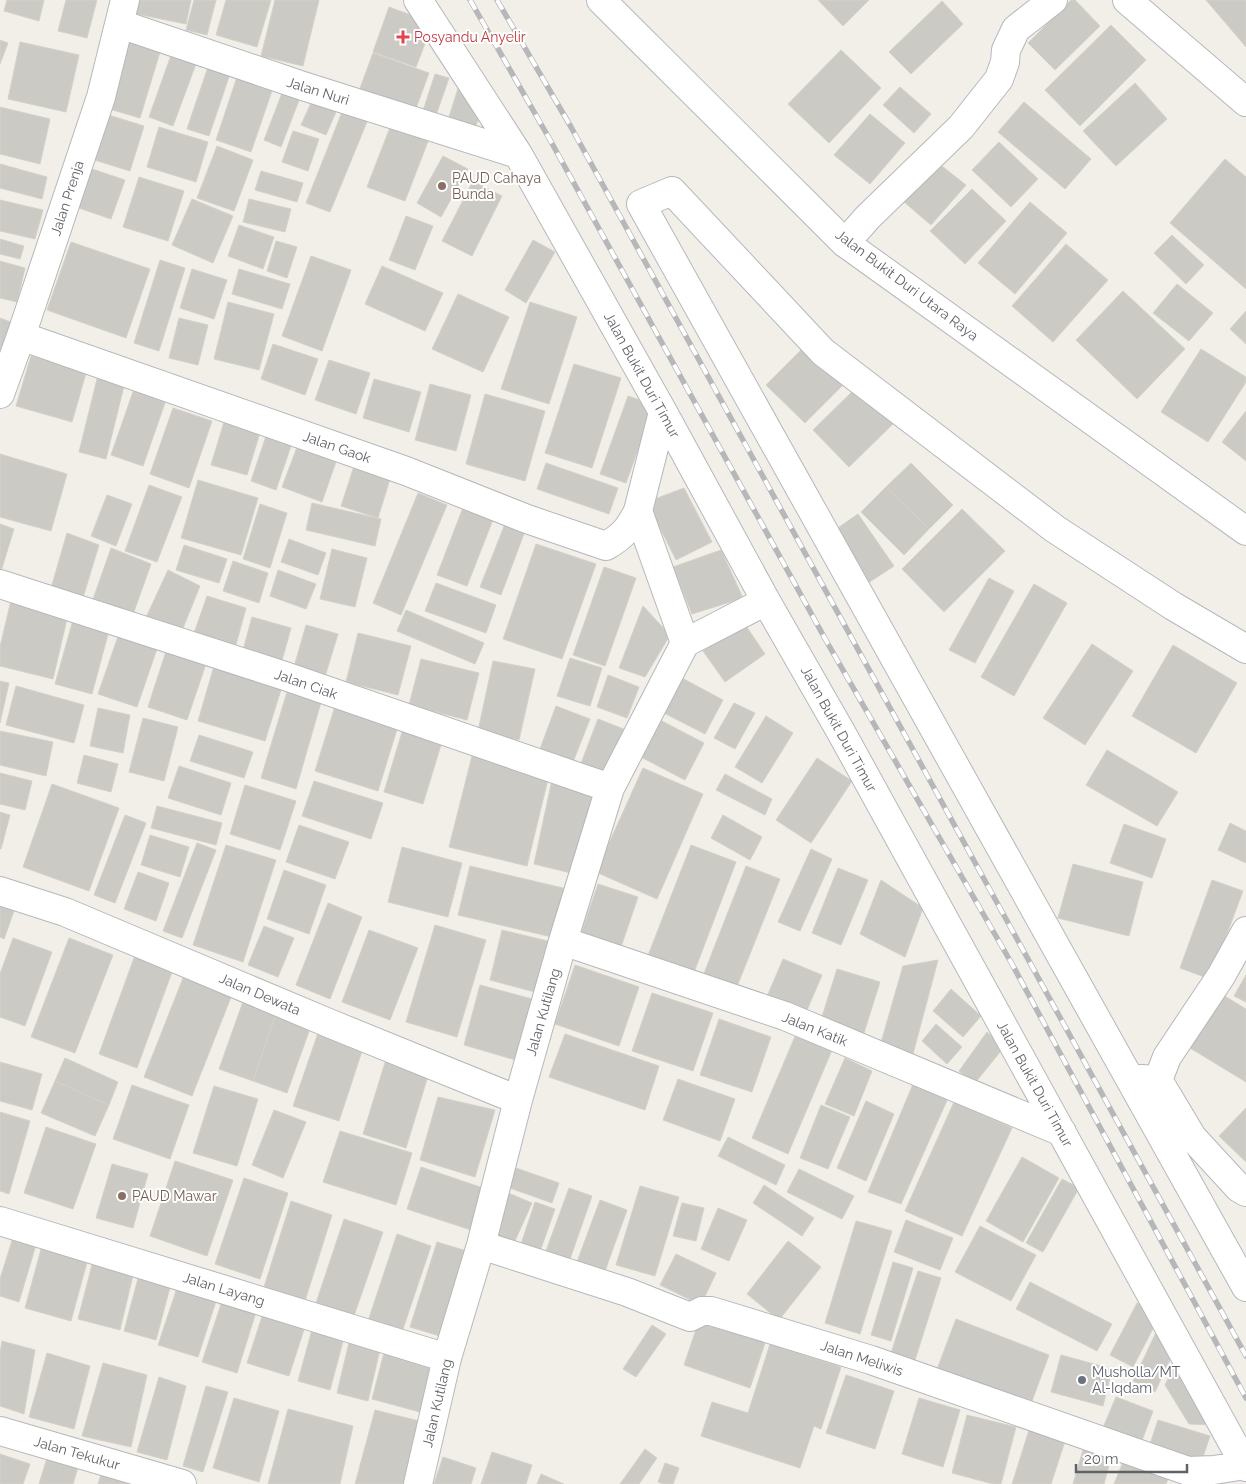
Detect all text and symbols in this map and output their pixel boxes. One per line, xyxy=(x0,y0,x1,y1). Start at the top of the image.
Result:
place label: Posyandu Anyelir xyxy=(414,29,526,45)
marker: Posyandu Anyelir xyxy=(396,30,410,44)
street label: Jalan Nuri xyxy=(285,74,351,108)
street label: Jalan Prenja xyxy=(47,158,87,238)
place label: PAUD Cahaya Bunda xyxy=(452,170,541,202)
marker: PAUD Cahaya Bunda xyxy=(436,180,448,192)
street label: Jalan Bukit Duri Utara Raya xyxy=(833,226,981,344)
street label: Jalan Bukit Duri Timur xyxy=(601,309,683,441)
street label: Jalan Gaok xyxy=(301,428,374,466)
street label: Jalan Bukit Duri Timur xyxy=(798,663,880,795)
street label: Jalan Ciak xyxy=(273,666,340,702)
street label: Jalan Kutilang xyxy=(523,966,563,1058)
street label: Jalan Dewata xyxy=(217,970,303,1018)
street label: Jalan Katik xyxy=(780,1009,851,1050)
street label: Jalan Bukit Duri Timur xyxy=(994,1018,1076,1150)
place label: PAUD Mawar xyxy=(132,1188,217,1204)
marker: PAUD Mawar xyxy=(116,1190,128,1202)
street label: Jalan Layang xyxy=(181,1269,267,1309)
street label: Jalan Meliwis xyxy=(819,1337,906,1379)
street label: Jalan Kutilang xyxy=(419,1357,455,1449)
place label: Musholla/MT Al-Iqdam xyxy=(1092,1364,1181,1396)
marker: Musholla/MT Al-Iqdam xyxy=(1076,1374,1088,1386)
street label: Jalan Tekukur xyxy=(32,1433,122,1473)
scale bar xyxy=(1076,1442,1187,1474)
text: 20 m xyxy=(1084,1450,1119,1468)

